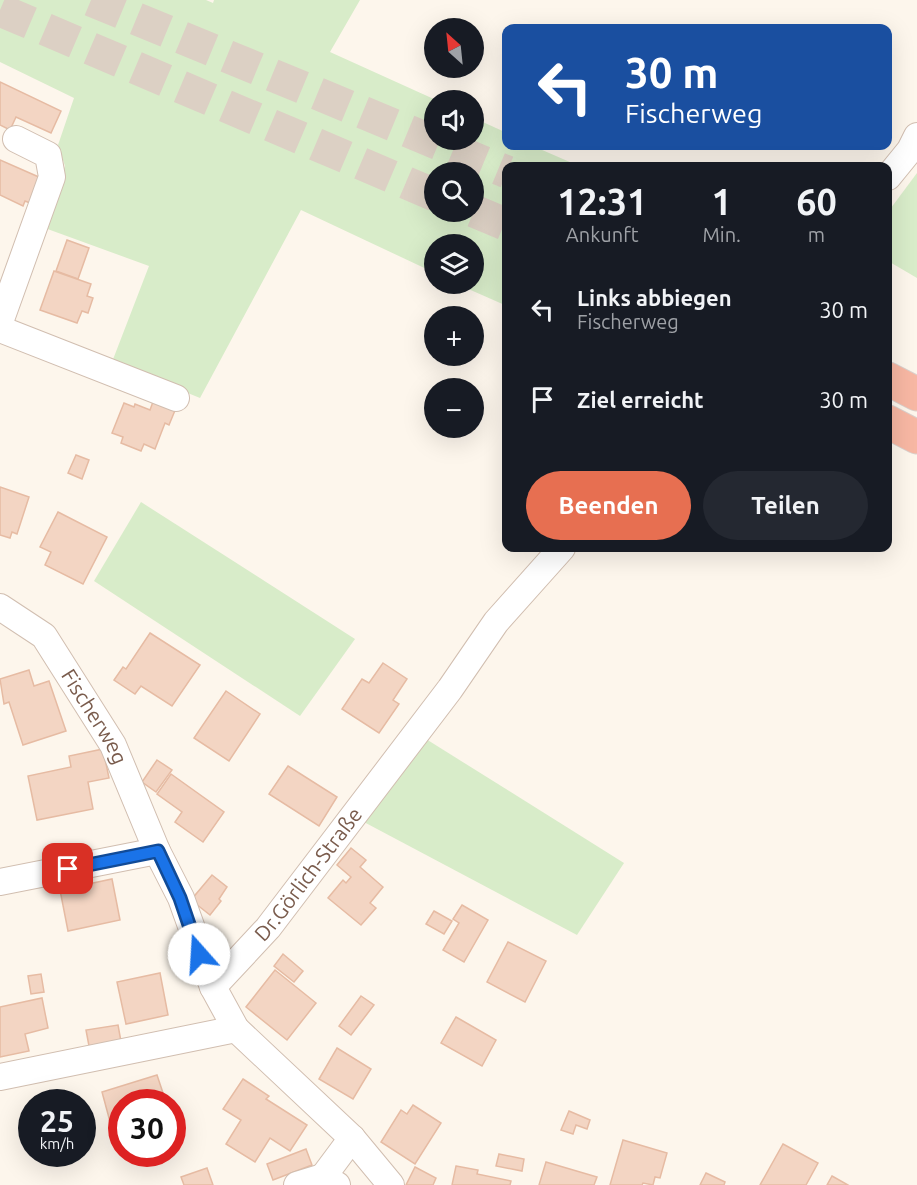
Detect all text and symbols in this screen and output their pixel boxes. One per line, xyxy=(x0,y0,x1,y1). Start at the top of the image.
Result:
north arrow xyxy=(424,18,484,78)
map controls xyxy=(424,18,484,438)
icon: left xyxy=(526,48,604,126)
text: 30 m xyxy=(625,49,719,96)
button: sound xyxy=(424,90,484,150)
text: Fischerweg xyxy=(625,98,762,128)
button: search xyxy=(424,162,484,222)
text: 12:31 xyxy=(557,181,647,222)
text: 1 xyxy=(712,181,732,222)
text: 60 xyxy=(796,181,837,222)
text: Ankunft xyxy=(566,223,639,246)
text: Min. xyxy=(702,223,741,246)
text: m xyxy=(808,223,825,246)
button: layers xyxy=(424,234,484,294)
text: Links abbiegen xyxy=(577,285,732,310)
icon: left xyxy=(526,293,559,326)
text: 30 m xyxy=(819,297,868,322)
button: + xyxy=(424,306,484,366)
text: Fischerweg xyxy=(577,310,679,333)
button: − xyxy=(424,378,484,438)
icon: arrive xyxy=(526,383,559,416)
text: Ziel erreicht xyxy=(577,387,704,412)
text: 30 m xyxy=(819,387,868,412)
button: Beenden xyxy=(526,471,691,540)
button: Teilen xyxy=(703,471,868,540)
street label: Fischerweg xyxy=(57,664,133,767)
street label: Dr.Görlich-Straße xyxy=(249,802,366,945)
pin xyxy=(42,843,93,894)
icon: arrive xyxy=(51,852,84,885)
position arrow xyxy=(167,922,231,986)
speed limit sign: 30 xyxy=(108,1089,186,1167)
text: 25 xyxy=(40,1104,74,1138)
text: km/h xyxy=(40,1135,74,1152)

